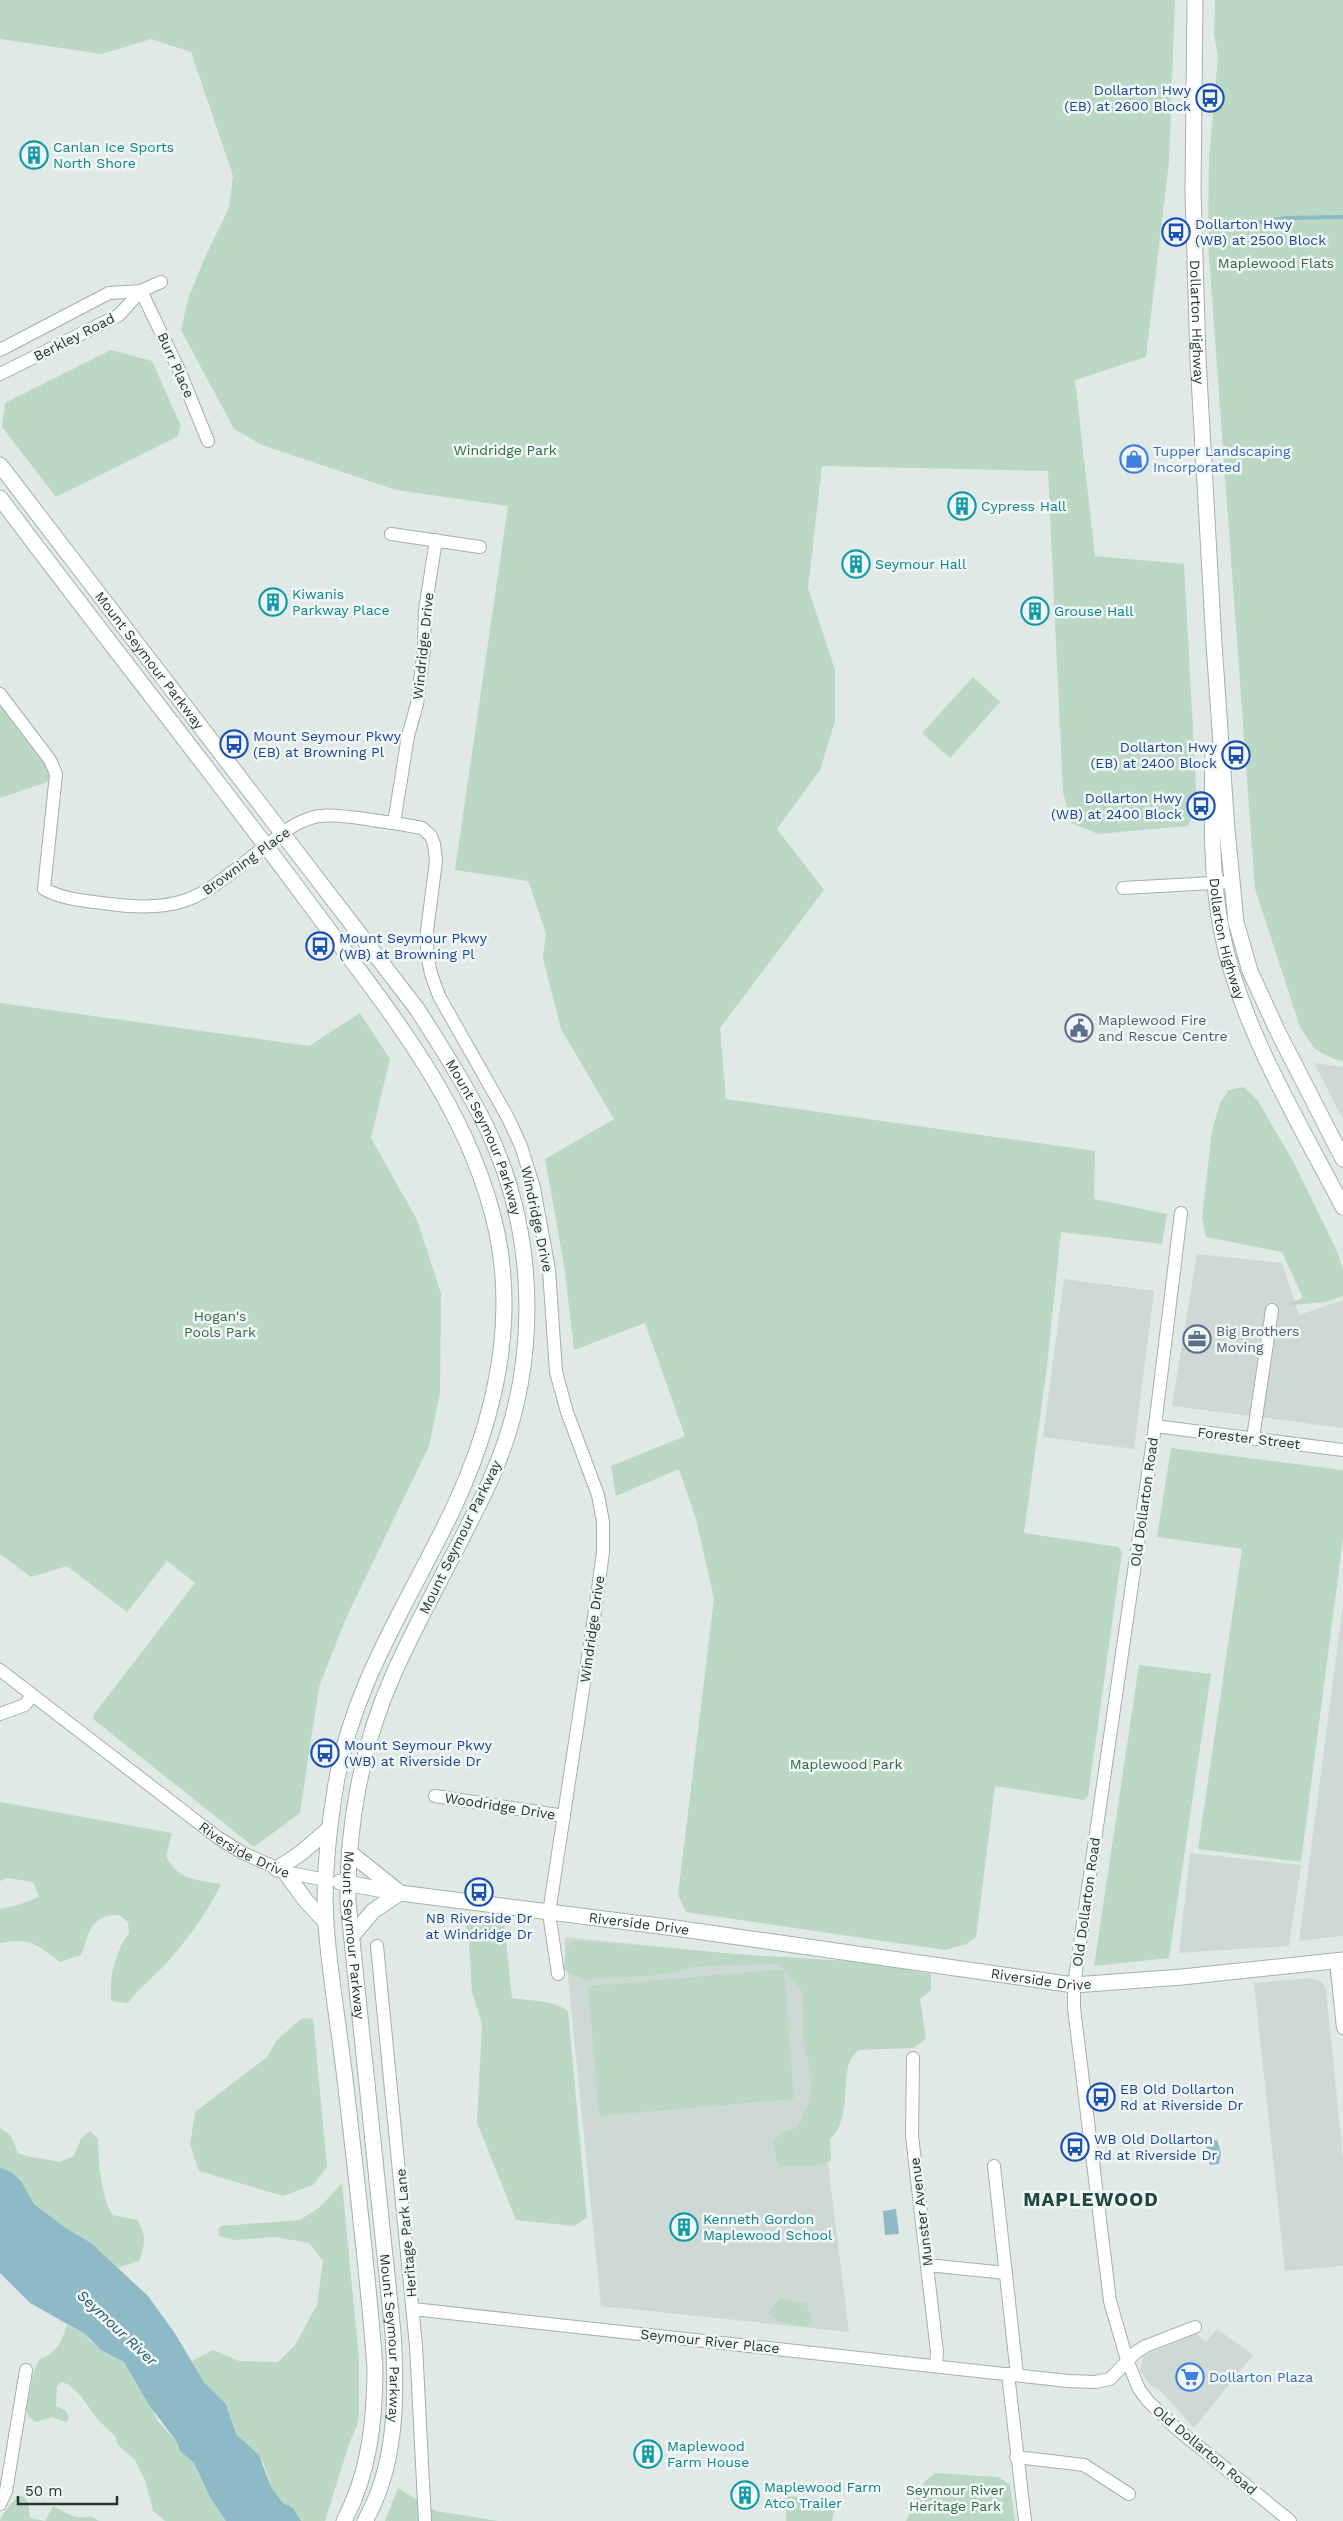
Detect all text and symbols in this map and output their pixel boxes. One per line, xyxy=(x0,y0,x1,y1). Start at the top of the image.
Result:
place label: Dollarton Hwy (EB) at 2600 Block xyxy=(1064,82,1192,114)
bus stop icon: Dollarton Hwy (EB) at 2600 Block xyxy=(1195,83,1225,113)
place label: Canlan Ice Sports North Shore xyxy=(53,139,174,171)
building icon: Canlan Ice Sports North Shore xyxy=(19,140,49,170)
place label: Dollarton Hwy (WB) at 2500 Block xyxy=(1195,216,1326,248)
bus stop icon: Dollarton Hwy (WB) at 2500 Block xyxy=(1161,217,1191,247)
park label: Maplewood Flats xyxy=(1218,255,1334,271)
street label: Dollarton Highway xyxy=(1187,260,1207,385)
street label: Berkley Road xyxy=(31,310,117,364)
street label: Burr Place xyxy=(154,330,198,400)
park label: Windridge Park xyxy=(453,442,557,458)
place label: Tupper Landscaping Incorporated xyxy=(1153,443,1291,475)
shop icon: Tupper Landscaping Incorporated xyxy=(1119,444,1149,474)
building icon: Cypress Hall xyxy=(947,491,977,521)
place label: Cypress Hall xyxy=(981,498,1067,514)
building icon: Seymour Hall xyxy=(841,549,871,579)
place label: Seymour Hall xyxy=(875,556,967,572)
place label: Kiwanis Parkway Place xyxy=(292,586,390,618)
building icon: Kiwanis Parkway Place xyxy=(258,587,288,617)
street label: Mount Seymour Parkway xyxy=(92,588,208,733)
street label: Windridge Drive xyxy=(409,591,437,701)
building icon: Grouse Hall xyxy=(1020,596,1050,626)
place label: Grouse Hall xyxy=(1054,603,1134,619)
place label: Mount Seymour Pkwy (EB) at Browning Pl xyxy=(253,728,402,760)
bus stop icon: Mount Seymour Pkwy (EB) at Browning Pl xyxy=(219,729,249,759)
place label: Dollarton Hwy (EB) at 2400 Block xyxy=(1091,739,1218,771)
bus stop icon: Dollarton Hwy (EB) at 2400 Block xyxy=(1221,740,1251,770)
place label: Dollarton Hwy (WB) at 2400 Block xyxy=(1051,790,1183,822)
bus stop icon: Dollarton Hwy (WB) at 2400 Block xyxy=(1186,791,1216,821)
street label: Browning Place xyxy=(199,824,293,898)
street label: Dollarton Highway xyxy=(1207,877,1249,1002)
place label: Mount Seymour Pkwy (WB) at Browning Pl xyxy=(339,930,488,962)
bus stop icon: Mount Seymour Pkwy (WB) at Browning Pl xyxy=(305,931,335,961)
place label: Maplewood Fire and Rescue Centre xyxy=(1098,1012,1228,1044)
public building icon: Maplewood Fire and Rescue Centre xyxy=(1064,1013,1094,1043)
street label: Mount Seymour Parkway xyxy=(443,1056,525,1217)
street label: Windridge Drive xyxy=(518,1165,556,1273)
park label: Hogan's Pools Park xyxy=(184,1308,256,1340)
place label: Big Brothers Moving xyxy=(1216,1323,1299,1355)
office icon: Big Brothers Moving xyxy=(1182,1324,1212,1354)
street label: Forester Street xyxy=(1197,1424,1301,1452)
street label: Old Dollarton Road xyxy=(1127,1436,1161,1568)
street label: Mount Seymour Parkway xyxy=(416,1457,505,1616)
street label: Windridge Drive xyxy=(577,1574,607,1684)
place label: Mount Seymour Pkwy (WB) at Riverside Dr xyxy=(344,1737,493,1769)
bus stop icon: Mount Seymour Pkwy (WB) at Riverside Dr xyxy=(310,1738,340,1768)
park label: Maplewood Park xyxy=(790,1756,902,1772)
street label: Woodridge Drive xyxy=(443,1789,557,1823)
street label: Riverside Drive xyxy=(196,1818,291,1881)
street label: Old Dollarton Road xyxy=(1069,1836,1103,1968)
street label: Mount Seymour Parkway xyxy=(340,1850,368,2021)
bus stop icon: NB Riverside Dr at Windridge Dr xyxy=(464,1877,494,1907)
street label: Riverside Drive xyxy=(588,1909,690,1938)
place label: NB Riverside Dr at Windridge Dr xyxy=(426,1910,533,1942)
street label: Riverside Drive xyxy=(990,1965,1092,1993)
place label: EB Old Dollarton Rd at Riverside Dr xyxy=(1120,2081,1243,2113)
bus stop icon: EB Old Dollarton Rd at Riverside Dr xyxy=(1086,2082,1116,2112)
place label: WB Old Dollarton Rd at Riverside Dr xyxy=(1094,2131,1217,2163)
bus stop icon: WB Old Dollarton Rd at Riverside Dr xyxy=(1060,2132,1090,2162)
street label: Munster Avenue xyxy=(906,2157,936,2267)
street label: Heritage Park Lane xyxy=(392,2168,420,2298)
district label: MAPLEWOOD xyxy=(1023,2188,1159,2211)
place label: Kenneth Gordon Maplewood School xyxy=(703,2211,833,2243)
building icon: Kenneth Gordon Maplewood School xyxy=(669,2212,699,2242)
street label: Mount Seymour Parkway xyxy=(377,2253,403,2424)
water label: Seymour River xyxy=(73,2286,162,2371)
street label: Seymour River Place xyxy=(640,2326,780,2356)
supermarket icon: Dollarton Plaza xyxy=(1175,2362,1205,2392)
place label: Dollarton Plaza xyxy=(1209,2369,1313,2385)
street label: Old Dollarton Road xyxy=(1150,2402,1260,2498)
place label: Maplewood Farm House xyxy=(667,2438,749,2470)
building icon: Maplewood Farm House xyxy=(633,2439,663,2469)
scale bar xyxy=(18,2474,116,2506)
place label: Maplewood Farm Atco Trailer xyxy=(764,2479,881,2511)
building icon: Maplewood Farm Atco Trailer xyxy=(730,2480,760,2510)
text: 50 m xyxy=(25,2482,62,2500)
park label: Seymour River Heritage Park xyxy=(906,2482,1005,2514)

